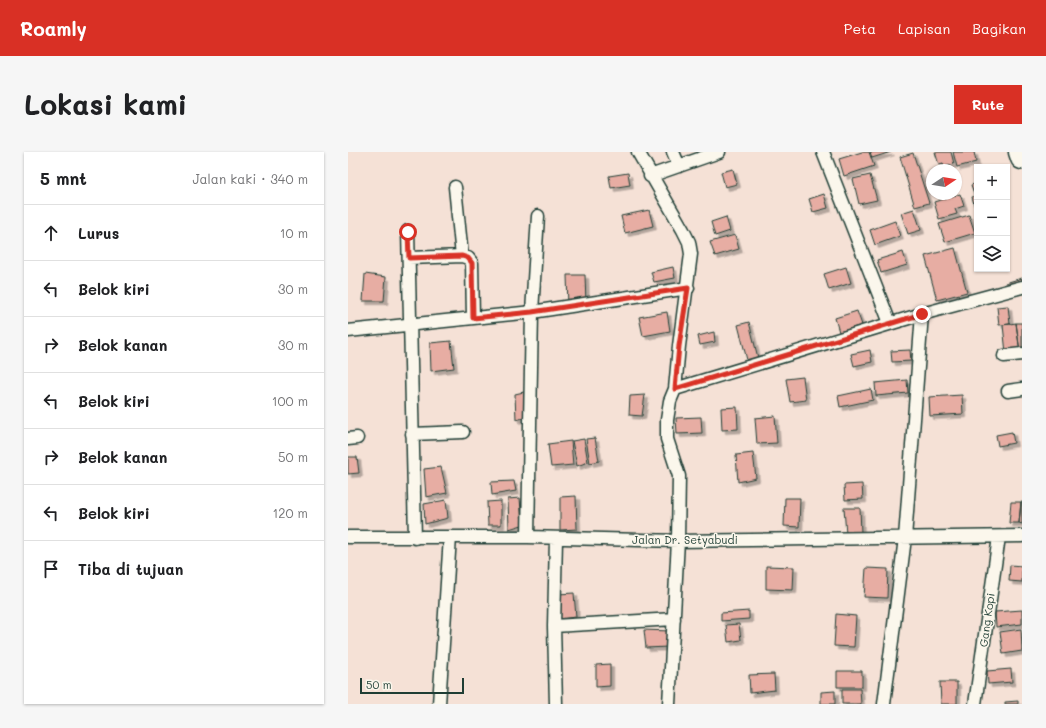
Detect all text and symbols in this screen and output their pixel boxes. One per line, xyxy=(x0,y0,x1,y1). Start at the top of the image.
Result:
text: Roamly xyxy=(20,16,87,41)
text: Peta xyxy=(844,19,876,38)
text: Lapisan xyxy=(898,19,950,38)
text: Bagikan xyxy=(972,19,1026,38)
button: Rute xyxy=(954,85,1022,124)
text: Lokasi kami xyxy=(24,86,187,122)
north arrow xyxy=(926,164,962,200)
map controls xyxy=(974,164,1010,272)
button: + xyxy=(974,164,1010,200)
text: 5 mnt xyxy=(40,167,87,189)
text: Jalan kaki · 340 m xyxy=(192,170,308,187)
button: − xyxy=(974,200,1010,236)
icon: ahead xyxy=(40,222,62,244)
text: Lurus xyxy=(78,223,119,243)
route start xyxy=(399,223,417,241)
text: 10 m xyxy=(280,224,308,241)
button: layers xyxy=(974,236,1010,272)
icon: left xyxy=(40,278,62,300)
text: Belok kiri xyxy=(78,279,150,299)
text: 30 m xyxy=(278,280,308,297)
route end xyxy=(913,305,931,323)
icon: right xyxy=(40,334,62,356)
text: Belok kanan xyxy=(78,335,167,355)
text: 30 m xyxy=(278,336,308,353)
icon: left xyxy=(40,390,62,412)
text: Belok kiri xyxy=(78,391,150,411)
text: 100 m xyxy=(272,392,308,409)
icon: right xyxy=(40,446,62,468)
text: Belok kanan xyxy=(78,447,167,467)
text: 50 m xyxy=(278,448,308,465)
icon: left xyxy=(40,502,62,524)
text: Belok kiri xyxy=(78,503,150,523)
text: 120 m xyxy=(272,504,308,521)
street label: Jalan Dr. Setyabudi xyxy=(632,532,738,547)
icon: arrive xyxy=(40,558,62,580)
text: Tiba di tujuan xyxy=(78,559,183,579)
street label: Gang Kopi xyxy=(975,592,998,648)
scale bar xyxy=(360,676,464,695)
text: 50 m xyxy=(366,677,392,692)

